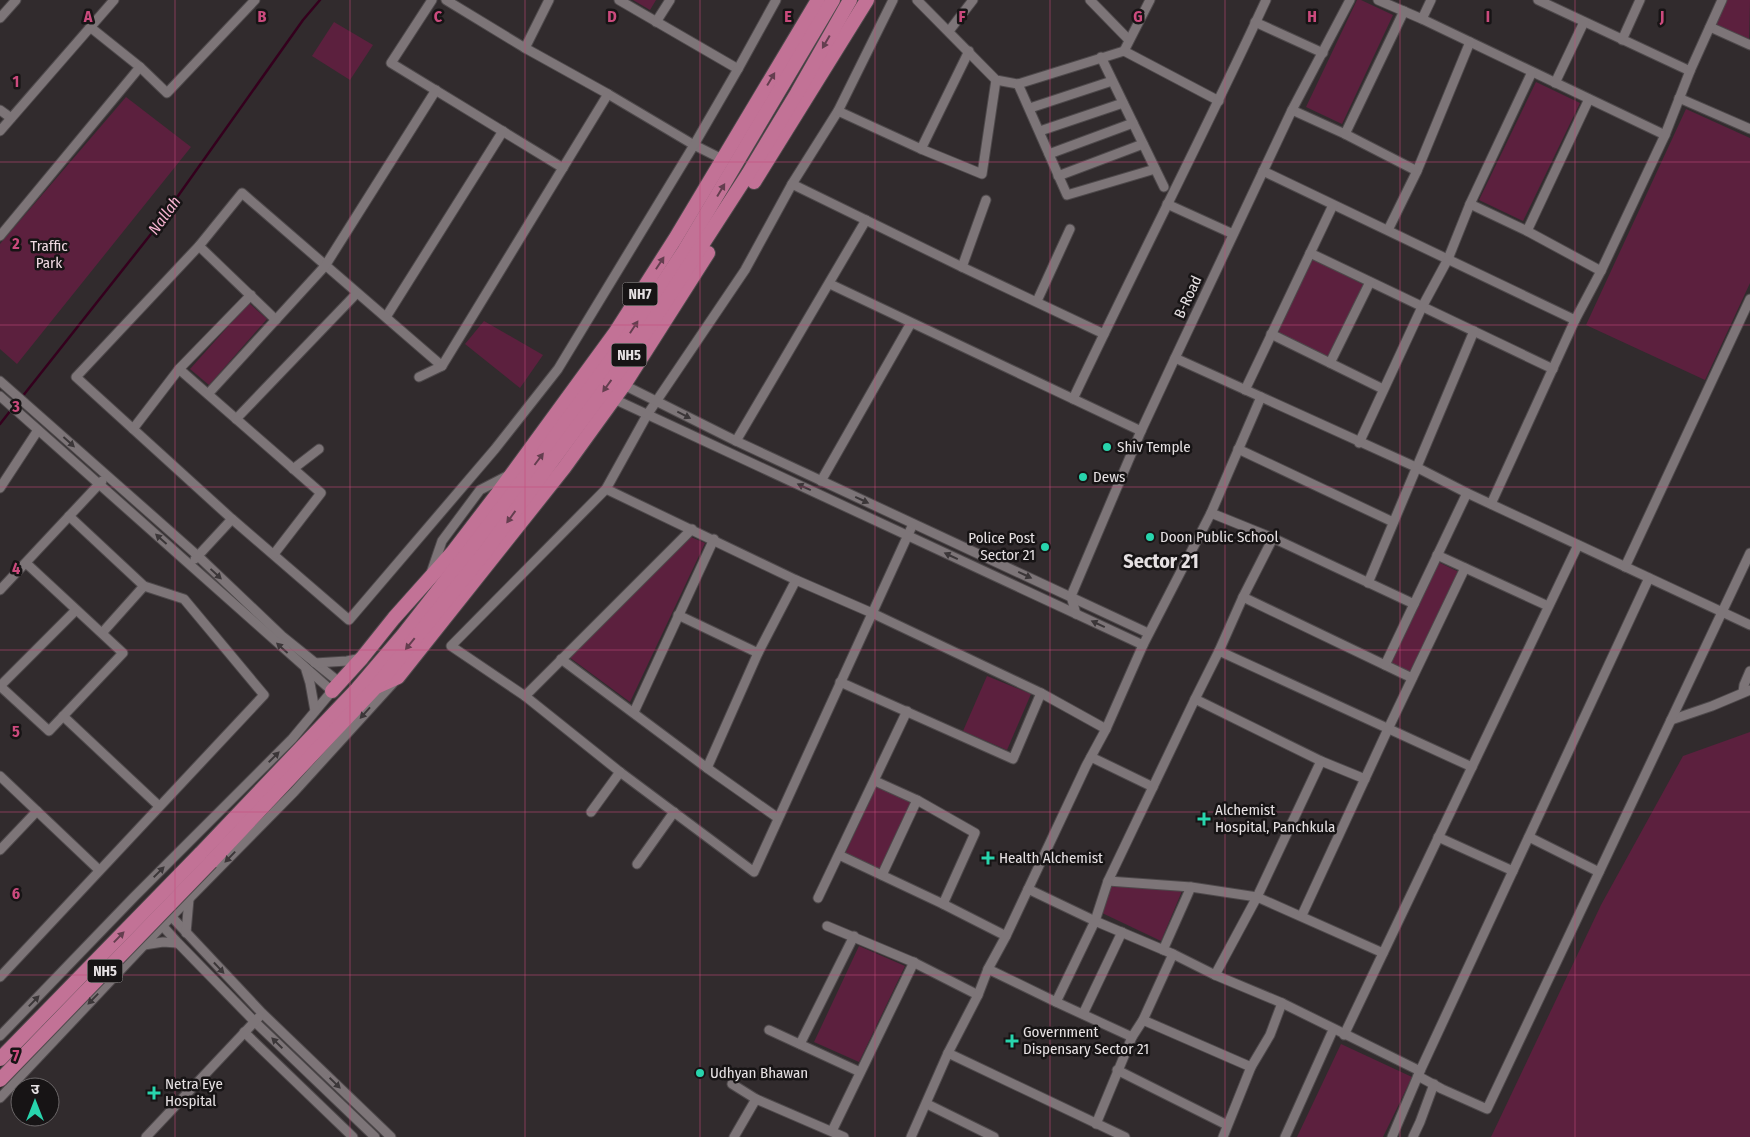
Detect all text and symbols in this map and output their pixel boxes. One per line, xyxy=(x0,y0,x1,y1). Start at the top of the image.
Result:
text: A xyxy=(83,7,93,26)
text: B xyxy=(258,7,267,26)
text: C xyxy=(434,7,443,26)
text: D xyxy=(607,7,617,26)
text: E xyxy=(784,7,792,26)
text: F xyxy=(958,7,966,26)
text: G xyxy=(1133,7,1143,26)
text: H xyxy=(1307,7,1317,26)
text: I xyxy=(1486,7,1490,26)
text: J xyxy=(1659,7,1664,26)
one-way arrow xyxy=(822,36,831,49)
text: 1 xyxy=(13,72,19,91)
one-way arrow xyxy=(766,73,775,86)
one-way arrow xyxy=(716,183,725,196)
water label: Nallah xyxy=(144,192,185,238)
text: 2 xyxy=(11,234,20,253)
park label: Traffic Park xyxy=(30,237,68,272)
one-way arrow xyxy=(655,257,664,270)
street label: B-Road xyxy=(1170,273,1206,321)
road number: NH7 xyxy=(622,282,658,306)
one-way arrow xyxy=(629,320,639,334)
road number: NH5 xyxy=(612,344,646,366)
one-way arrow xyxy=(602,379,612,393)
text: 3 xyxy=(11,397,20,416)
one-way arrow xyxy=(676,411,691,419)
one-way arrow xyxy=(63,436,75,447)
place label: Shiv Temple xyxy=(1117,438,1191,456)
marker: Shiv Temple xyxy=(1101,441,1113,453)
one-way arrow xyxy=(533,453,544,466)
place label: Dews xyxy=(1093,468,1125,486)
marker: Dews xyxy=(1077,471,1089,483)
one-way arrow xyxy=(797,483,811,491)
one-way arrow xyxy=(855,496,869,504)
one-way arrow xyxy=(506,510,516,524)
place label: Doon Public School xyxy=(1160,528,1278,546)
place label: Police Post Sector 21 xyxy=(968,529,1035,564)
marker: Doon Public School xyxy=(1144,531,1156,543)
one-way arrow xyxy=(155,533,167,545)
marker: Police Post Sector 21 xyxy=(1039,541,1051,553)
district label: Sector 21 xyxy=(1123,549,1199,573)
one-way arrow xyxy=(944,551,958,559)
text: 4 xyxy=(12,559,20,578)
one-way arrow xyxy=(210,568,222,580)
one-way arrow xyxy=(1018,571,1032,579)
one-way arrow xyxy=(1091,620,1106,628)
one-way arrow xyxy=(404,637,415,650)
one-way arrow xyxy=(275,642,288,653)
one-way arrow xyxy=(359,707,371,719)
text: 5 xyxy=(12,722,20,741)
one-way arrow xyxy=(268,752,280,764)
place label: Alchemist Hospital, Panchkula xyxy=(1215,801,1335,836)
marker: Alchemist Hospital, Panchkula xyxy=(1197,812,1211,826)
place label: Health Alchemist xyxy=(999,849,1103,867)
one-way arrow xyxy=(224,851,236,863)
marker: Health Alchemist xyxy=(981,851,995,865)
one-way arrow xyxy=(153,866,165,878)
text: 6 xyxy=(12,884,20,903)
one-way arrow xyxy=(113,931,125,943)
road number: NH5 xyxy=(88,959,122,982)
one-way arrow xyxy=(213,962,225,974)
one-way arrow xyxy=(87,993,99,1005)
one-way arrow xyxy=(28,996,40,1008)
place label: Government Dispensary Sector 21 xyxy=(1023,1023,1149,1058)
marker: Government Dispensary Sector 21 xyxy=(1005,1034,1019,1048)
one-way arrow xyxy=(271,1037,283,1049)
text: 7 xyxy=(13,1046,20,1065)
place label: Udhyan Bhawan xyxy=(710,1064,808,1082)
marker: Udhyan Bhawan xyxy=(694,1067,706,1079)
place label: Netra Eye Hospital xyxy=(165,1075,223,1110)
north arrow xyxy=(10,1077,60,1127)
one-way arrow xyxy=(328,1077,340,1089)
text: उ xyxy=(31,1081,40,1098)
marker: Netra Eye Hospital xyxy=(147,1086,161,1100)

